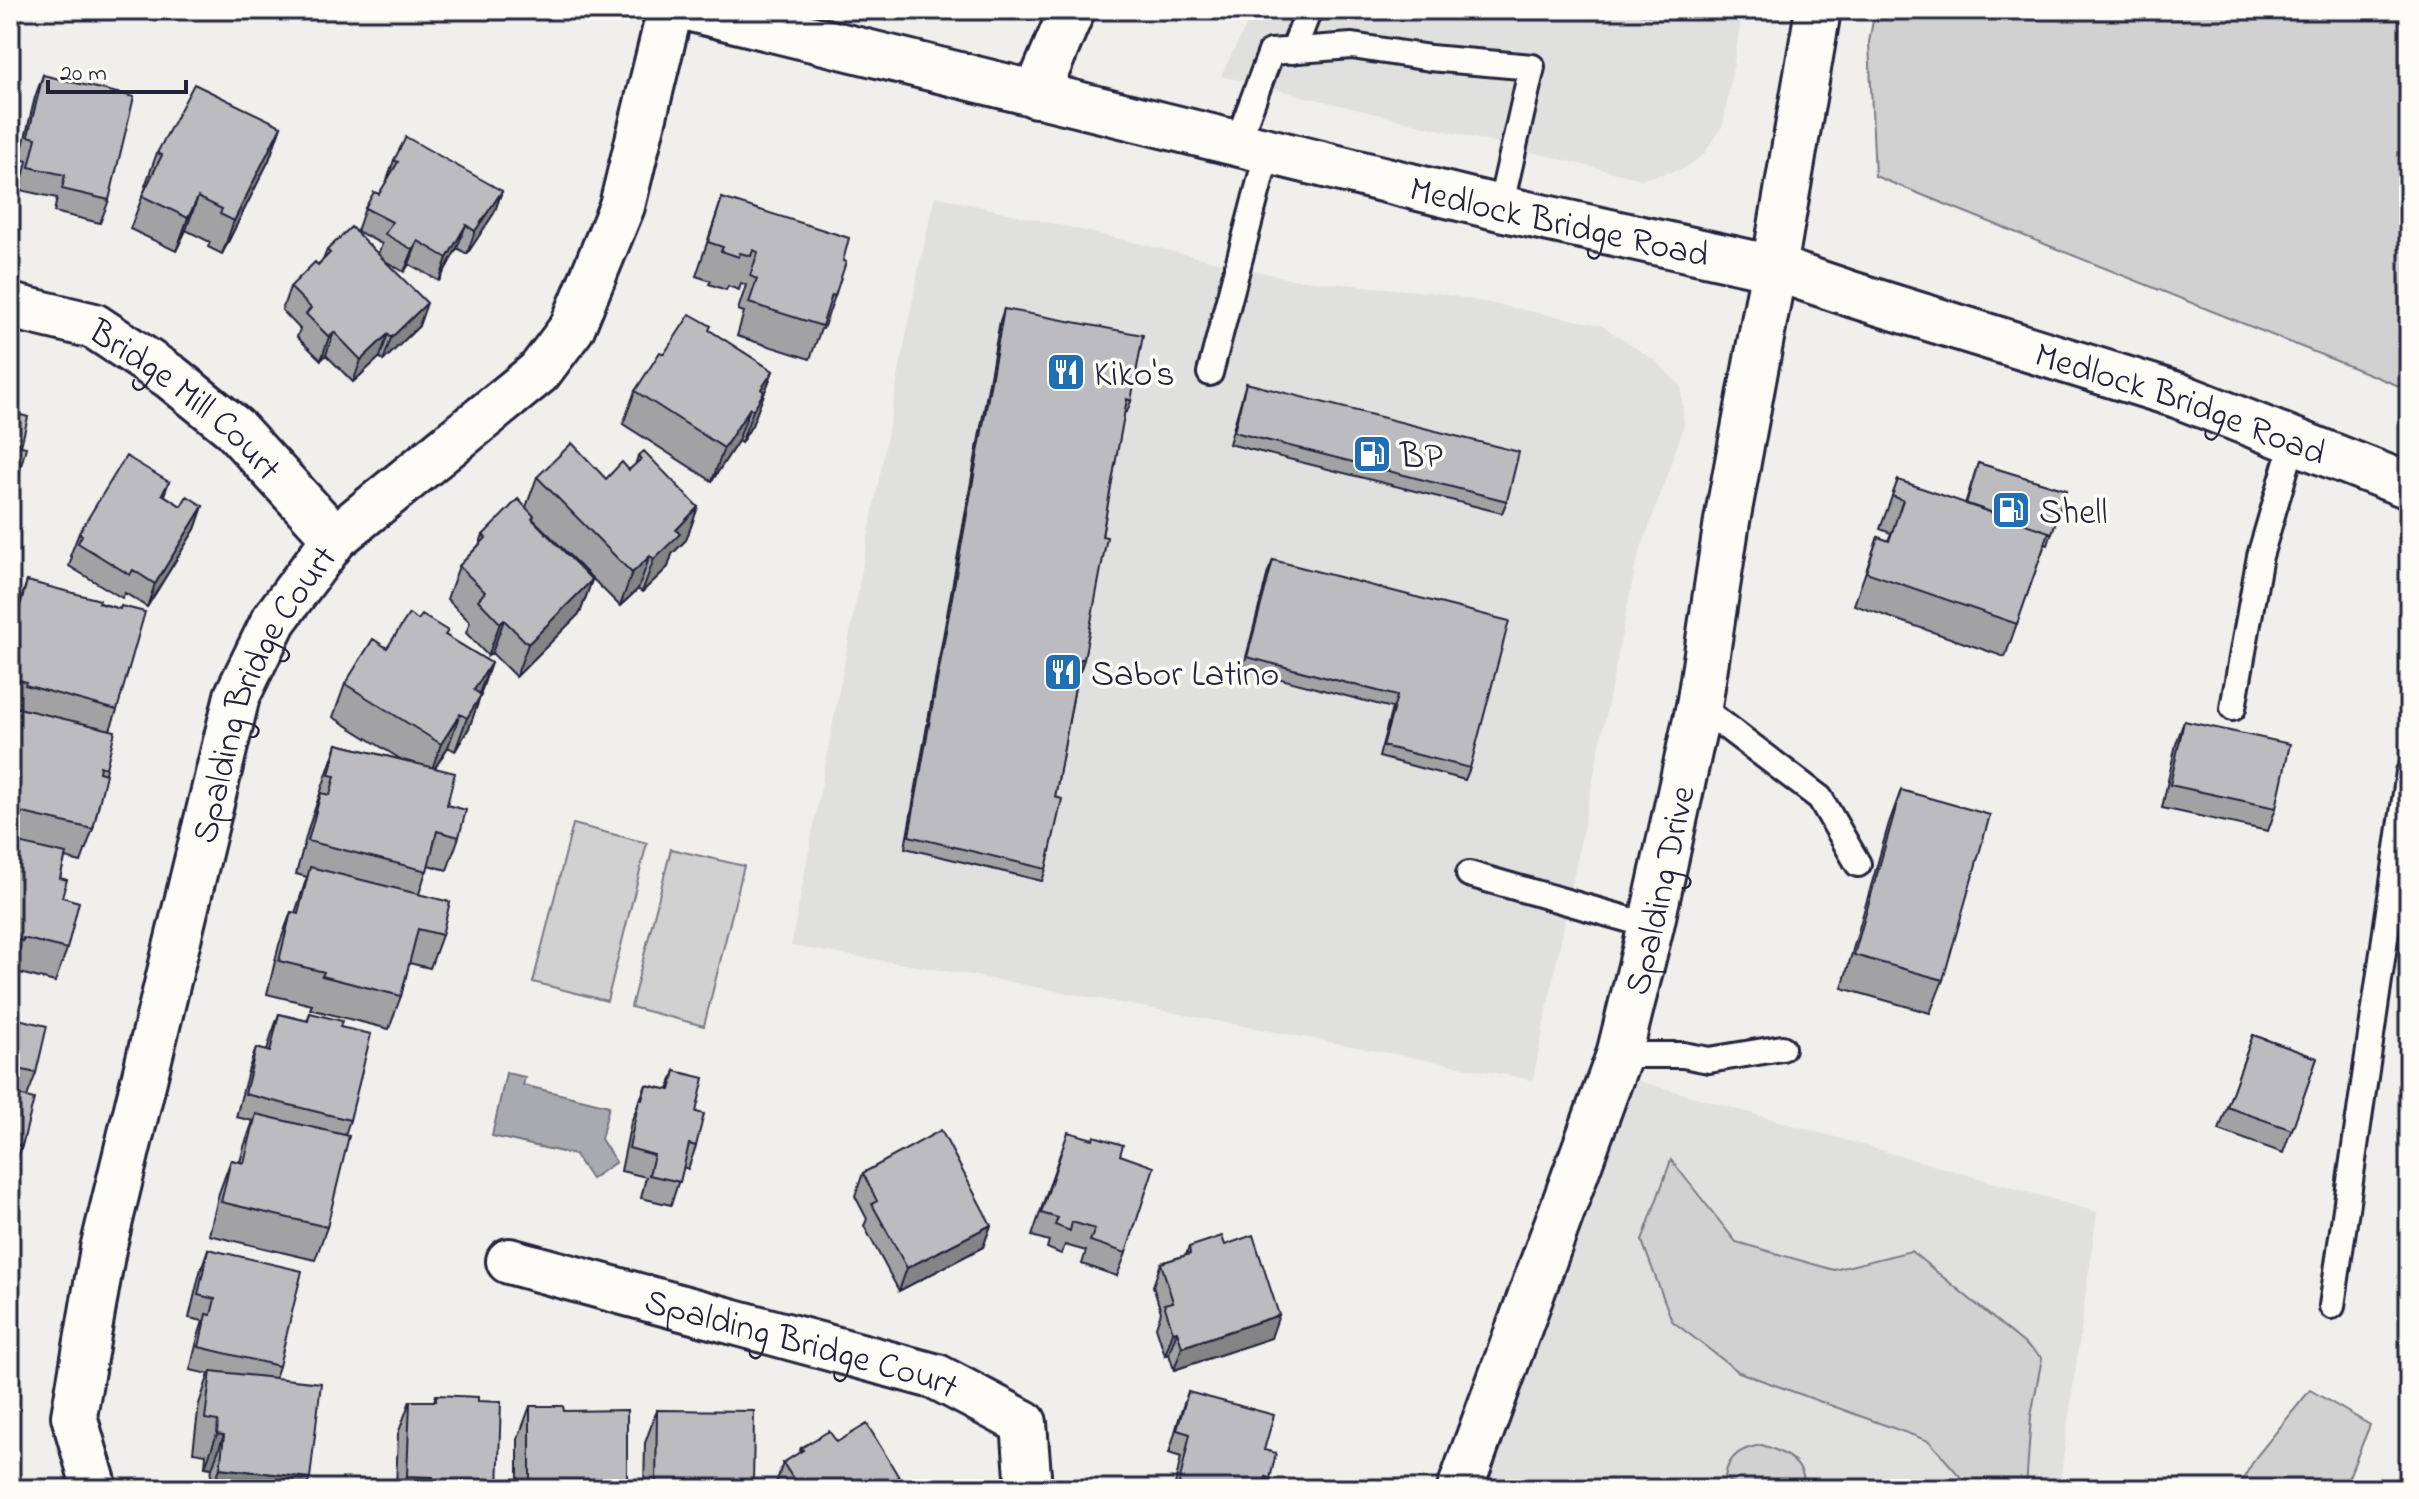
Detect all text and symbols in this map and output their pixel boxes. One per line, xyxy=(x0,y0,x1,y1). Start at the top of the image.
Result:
scale bar xyxy=(48,44,186,94)
text: 20 m xyxy=(60,57,107,92)
street label: Medlock Bridge Road xyxy=(1403,165,1714,284)
street label: Bridge Mill Court xyxy=(76,307,292,495)
street label: Medlock Bridge Road xyxy=(2028,331,2333,482)
place label: Kiko's xyxy=(1094,350,1175,403)
restaurant icon: Kiko's xyxy=(1045,351,1087,393)
place label: BP xyxy=(1399,432,1443,485)
fuel station icon: BP xyxy=(1351,433,1393,475)
place label: Shell xyxy=(2039,488,2107,541)
fuel station icon: Shell xyxy=(1990,489,2032,531)
street label: Spalding Bridge Court xyxy=(180,536,352,849)
place label: Sabor Latino xyxy=(1091,650,1279,703)
restaurant icon: Sabor Latino xyxy=(1042,651,1084,693)
street label: Spalding Drive xyxy=(1613,780,1712,1001)
street label: Spalding Bridge Court xyxy=(638,1277,967,1415)

